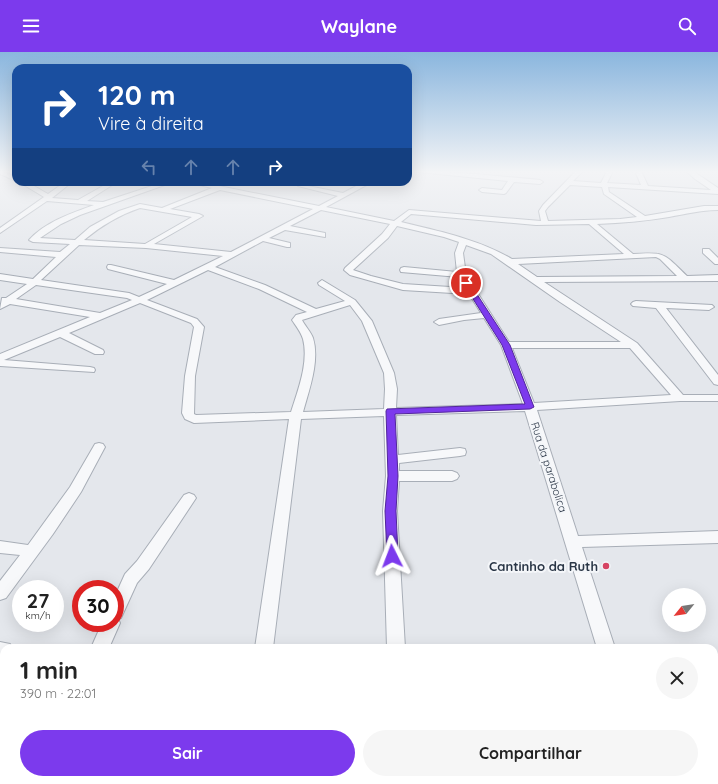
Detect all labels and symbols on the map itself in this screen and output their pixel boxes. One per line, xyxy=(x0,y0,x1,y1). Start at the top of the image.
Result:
pin xyxy=(449,266,483,300)
street label: Rua da parabolica xyxy=(528,420,570,514)
position arrow xyxy=(371,535,413,577)
place label: Cantinho da Ruth xyxy=(489,558,598,574)
marker: Cantinho da Ruth xyxy=(601,561,611,571)
speed limit sign: 30 xyxy=(72,580,124,632)
north arrow xyxy=(662,588,706,632)

